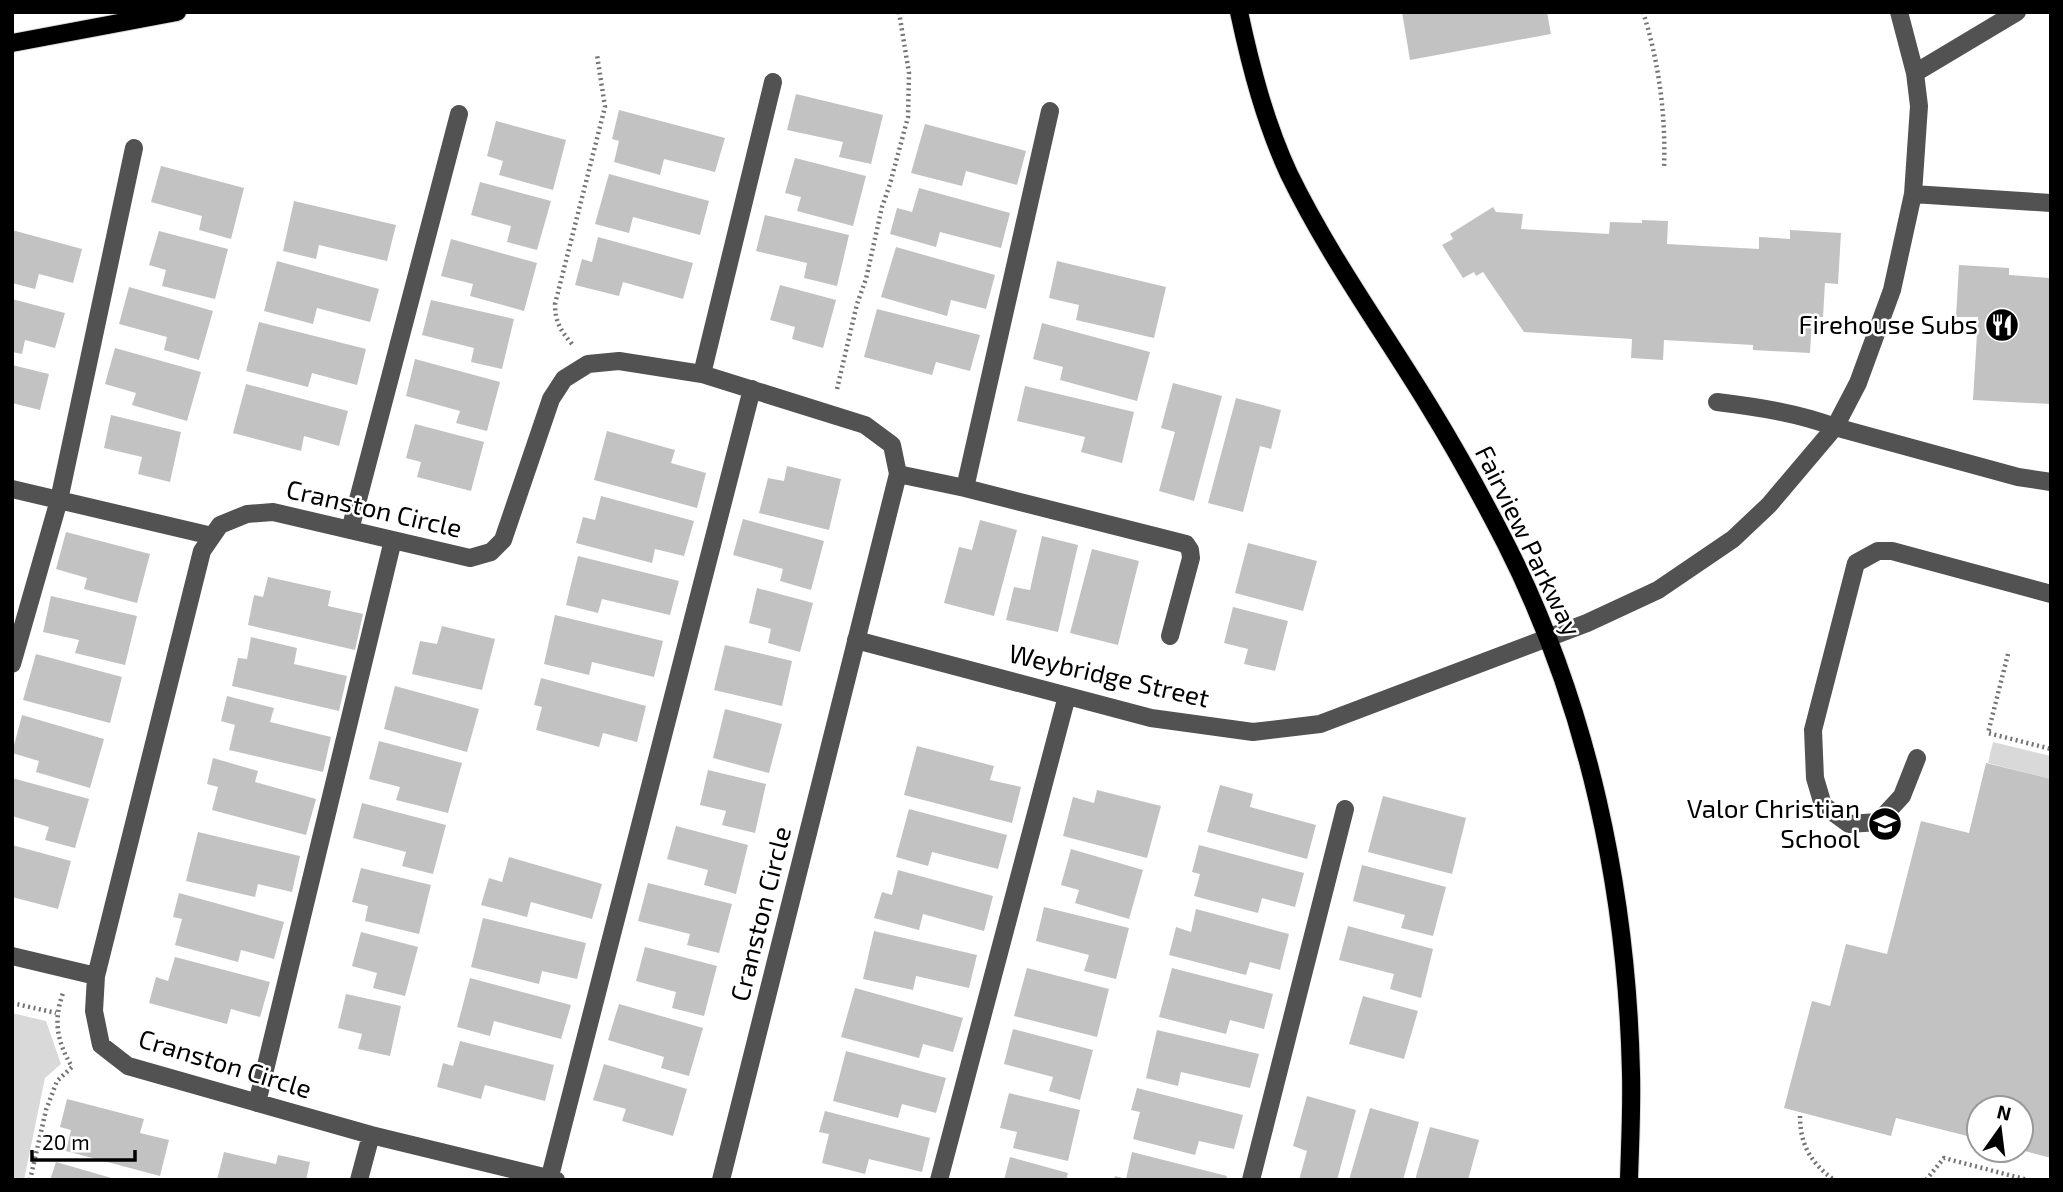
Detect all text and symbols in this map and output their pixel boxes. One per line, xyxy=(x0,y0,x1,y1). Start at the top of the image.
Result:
restaurant icon: Firehouse Subs xyxy=(1983,306,2021,344)
place label: Firehouse Subs xyxy=(1798,308,1978,339)
street label: Fairview Parkway xyxy=(1470,440,1589,641)
street label: Cranston Circle xyxy=(284,472,465,543)
street label: Weybridge Street xyxy=(1006,636,1213,713)
place label: Valor Christian School xyxy=(1687,792,1860,853)
school or university icon: Valor Christian School xyxy=(1866,805,1904,843)
street label: Cranston Circle xyxy=(723,823,796,1004)
street label: Cranston Circle xyxy=(135,1022,316,1104)
north arrow xyxy=(1965,1094,2035,1164)
text: N xyxy=(1995,1099,2014,1125)
scale bar xyxy=(32,1118,135,1162)
text: 20 m xyxy=(42,1129,90,1154)

